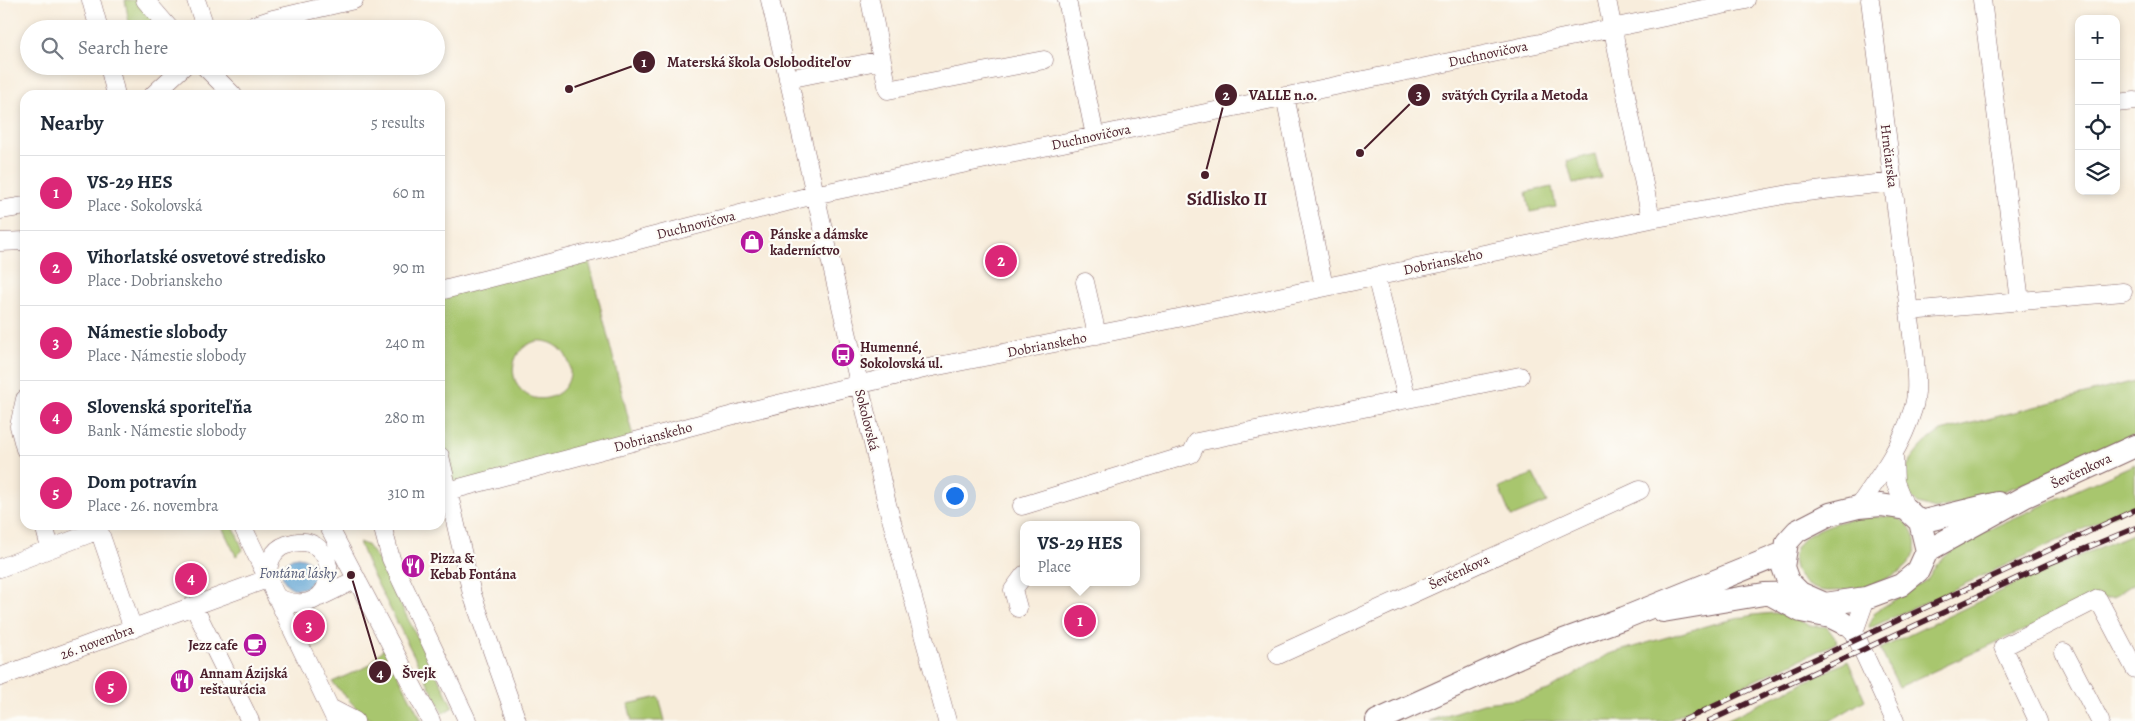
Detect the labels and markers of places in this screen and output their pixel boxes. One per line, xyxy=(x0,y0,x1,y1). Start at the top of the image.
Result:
callout: Materská škola Osloboditeľov xyxy=(632,47,861,77)
callout: VALLE n.o. xyxy=(1214,80,1328,110)
callout: svätých Cyrila a Metoda xyxy=(1407,80,1599,110)
place label: Pánske a dámske kaderníctvo xyxy=(770,225,869,260)
shop icon: Pánske a dámske kaderníctvo xyxy=(739,229,765,255)
pin: 2 xyxy=(985,242,1017,280)
place label: Humenné, Sokolovská ul. xyxy=(860,338,943,373)
bus stop icon: Humenné, Sokolovská ul. xyxy=(830,342,856,368)
place label: Pizza & Kebab Fontána xyxy=(430,549,517,584)
restaurant icon: Pizza & Kebab Fontána xyxy=(400,553,426,579)
pin: 4 xyxy=(175,560,207,598)
pin: 1 xyxy=(1064,602,1096,640)
pin: 3 xyxy=(293,607,325,645)
cafe icon: Jezz cafe xyxy=(242,632,268,658)
place label: Jezz cafe xyxy=(188,636,239,655)
callout: Švejk xyxy=(368,657,446,687)
place label: Annam Ázijská reštaurácia xyxy=(199,664,288,699)
pin: 5 xyxy=(95,668,127,706)
restaurant icon: Annam Ázijská reštaurácia xyxy=(169,668,195,694)

